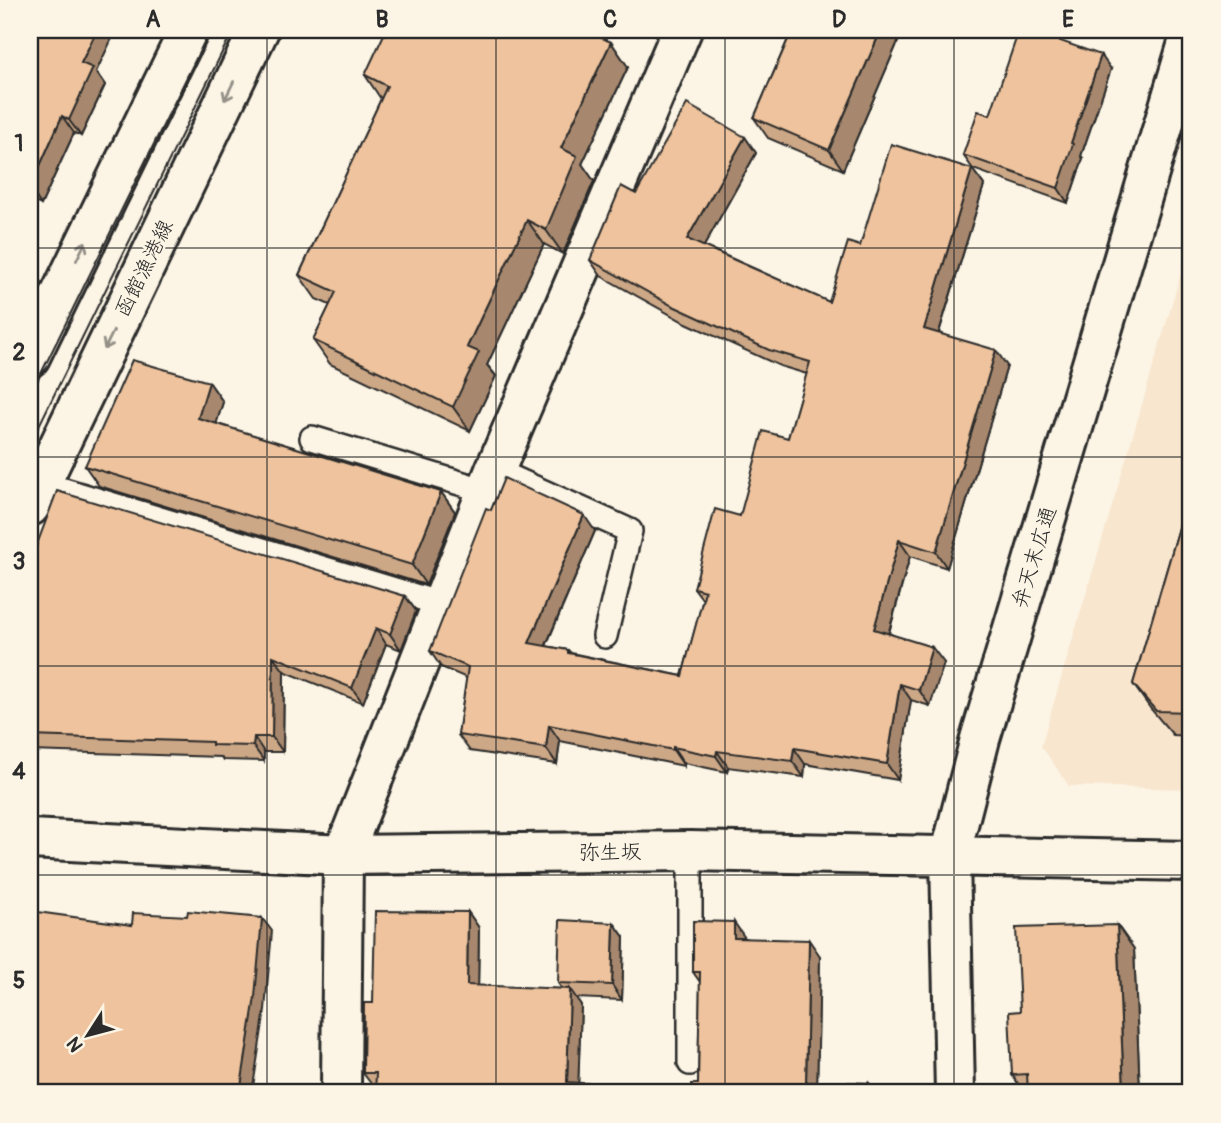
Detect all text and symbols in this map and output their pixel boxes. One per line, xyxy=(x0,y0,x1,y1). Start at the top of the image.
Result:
text: A xyxy=(146,5,161,34)
text: B xyxy=(375,5,389,34)
text: C xyxy=(603,5,617,34)
text: D xyxy=(832,5,846,34)
text: E xyxy=(1062,5,1074,34)
one-way arrow xyxy=(222,80,235,101)
text: 1 xyxy=(15,129,24,158)
street label: 函館漁港線 xyxy=(109,215,180,321)
one-way arrow xyxy=(75,241,88,262)
one-way arrow xyxy=(102,329,115,350)
text: 2 xyxy=(13,338,26,367)
street label: 弁天末広通 xyxy=(1006,503,1063,611)
text: 3 xyxy=(13,547,25,576)
text: 4 xyxy=(12,757,26,786)
street label: 弥生坂 xyxy=(578,838,642,867)
text: 5 xyxy=(13,966,25,995)
north arrow xyxy=(52,1000,122,1070)
text: N xyxy=(61,1032,89,1057)

